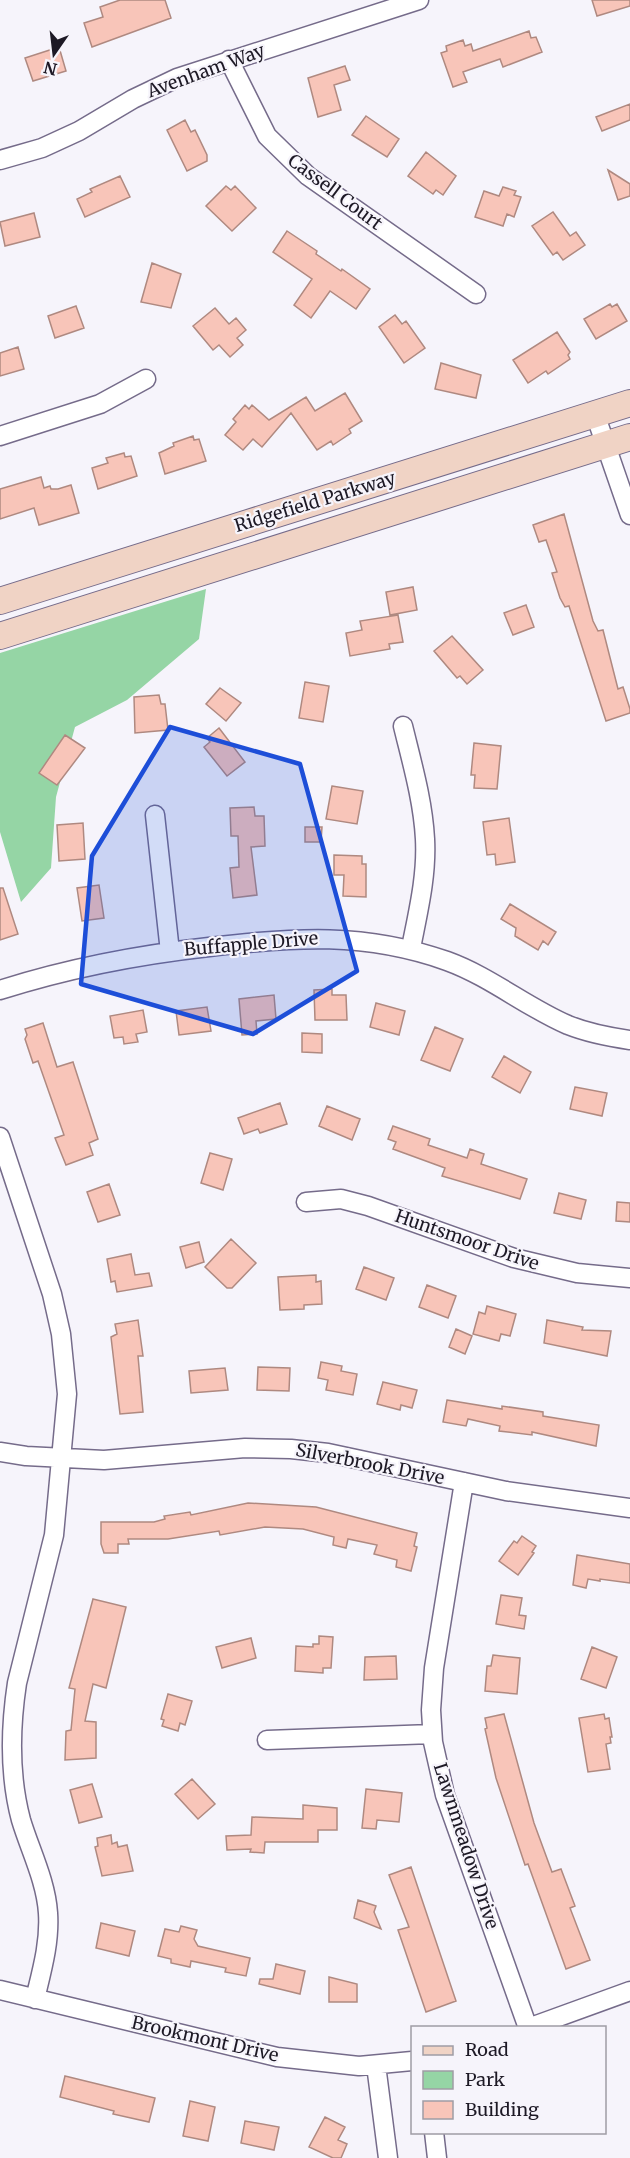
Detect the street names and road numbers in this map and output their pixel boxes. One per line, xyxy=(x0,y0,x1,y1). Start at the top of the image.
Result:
street label: Avenham Way xyxy=(143,38,268,103)
street label: Cassell Court xyxy=(283,149,387,235)
street label: Ridgefield Parkway xyxy=(232,466,399,537)
street label: Buffapple Drive xyxy=(183,926,319,961)
street label: Huntsmoor Drive xyxy=(392,1204,542,1275)
street label: Silverbrook Drive xyxy=(294,1438,446,1489)
street label: Lawnmeadow Drive xyxy=(429,1760,504,1932)
street label: Brookmont Drive xyxy=(129,2010,281,2067)

